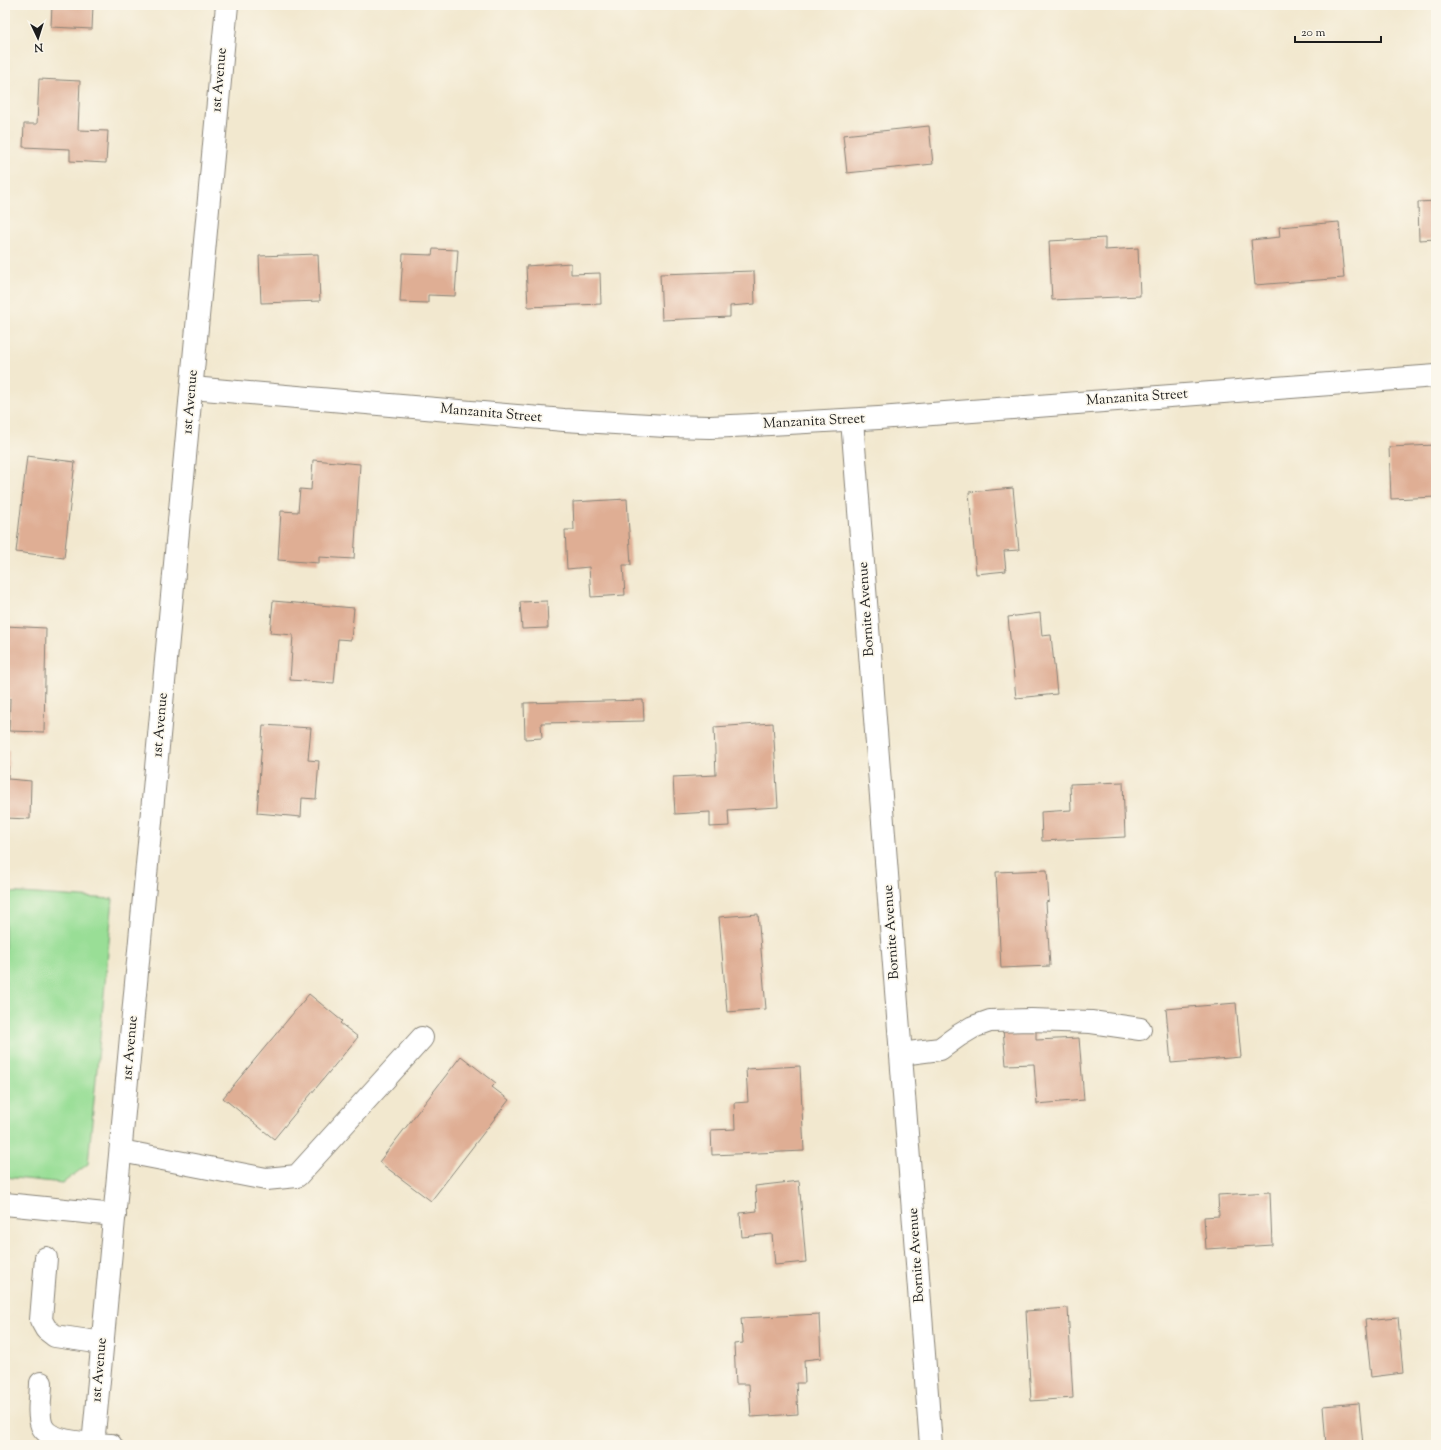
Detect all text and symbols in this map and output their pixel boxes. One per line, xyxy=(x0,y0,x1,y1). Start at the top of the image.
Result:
north arrow xyxy=(18,18,58,58)
scale bar xyxy=(1295,18,1381,44)
text: 20 m xyxy=(1301,24,1326,42)
text: N xyxy=(33,39,45,55)
street label: 1st Avenue xyxy=(207,47,233,113)
street label: 1st Avenue xyxy=(178,369,204,435)
street label: Manzanita Street xyxy=(1085,384,1189,412)
street label: Manzanita Street xyxy=(439,400,543,428)
street label: Manzanita Street xyxy=(763,409,866,435)
street label: Bornite Avenue xyxy=(854,561,880,657)
street label: 1st Avenue xyxy=(148,692,174,758)
street label: Bornite Avenue xyxy=(879,884,905,980)
street label: 1st Avenue xyxy=(118,1015,144,1081)
street label: Bornite Avenue xyxy=(904,1207,930,1303)
street label: 1st Avenue xyxy=(87,1337,113,1403)

